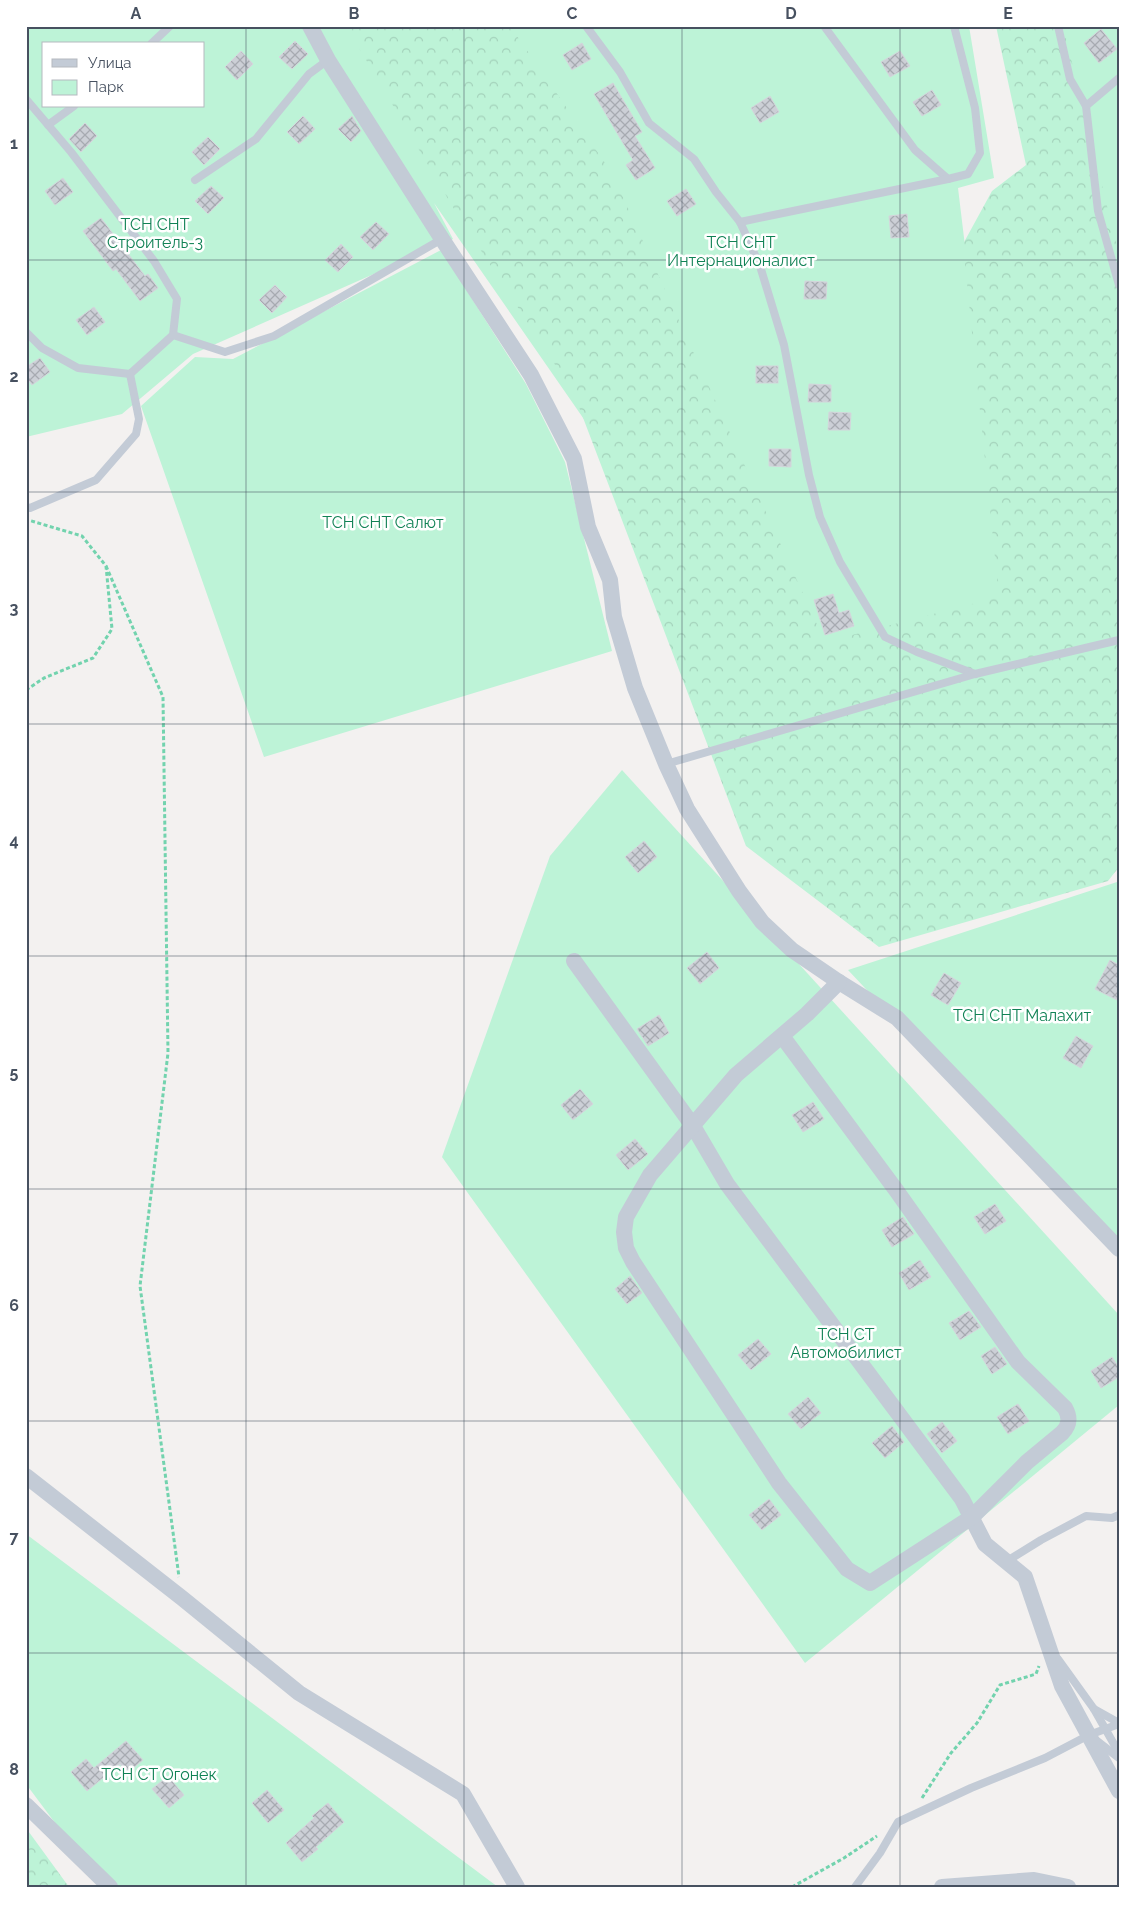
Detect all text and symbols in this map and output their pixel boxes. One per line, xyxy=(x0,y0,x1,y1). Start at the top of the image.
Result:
text: A xyxy=(131,4,142,23)
text: B xyxy=(349,4,360,23)
text: C xyxy=(567,4,578,23)
text: D xyxy=(785,4,797,23)
text: E xyxy=(1003,4,1013,23)
legend xyxy=(42,42,205,108)
text: Улица xyxy=(88,54,132,72)
text: Парк xyxy=(88,78,124,96)
text: 1 xyxy=(10,134,18,153)
park label: ТСН СНТ Строитель-3 xyxy=(107,215,203,252)
park label: ТСН СНТ Интернационалист xyxy=(667,233,815,270)
text: 2 xyxy=(9,367,19,386)
park label: ТСН СНТ Салют xyxy=(322,513,444,532)
text: 3 xyxy=(10,599,19,618)
text: 4 xyxy=(9,831,19,850)
park label: ТСН СНТ Малахит xyxy=(953,1006,1091,1025)
text: 5 xyxy=(10,1063,19,1082)
text: 6 xyxy=(9,1296,19,1315)
park label: ТСН СТ Автомобилист xyxy=(790,1325,902,1362)
text: 7 xyxy=(10,1528,19,1547)
text: 8 xyxy=(9,1760,19,1779)
park label: ТСН СТ Огонек xyxy=(101,1765,217,1784)

